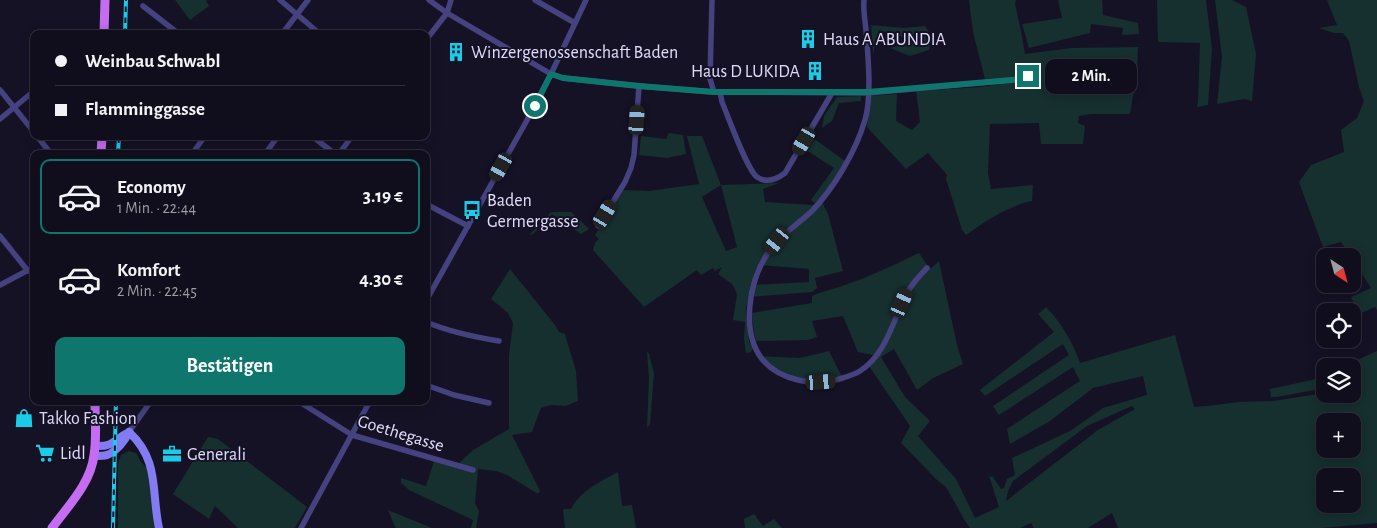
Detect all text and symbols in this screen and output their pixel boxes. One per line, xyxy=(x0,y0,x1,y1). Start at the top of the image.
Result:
building icon: Haus A ABUNDIA xyxy=(797,28,819,50)
place label: Haus A ABUNDIA xyxy=(823,31,947,49)
building icon: Winzergenossenschaft Baden xyxy=(445,41,467,63)
place label: Winzergenossenschaft Baden xyxy=(471,44,678,62)
text: Weinbau Schwabl xyxy=(85,52,220,71)
callout: 2 Min. xyxy=(1046,58,1138,94)
building icon: Haus D LUKIDA xyxy=(804,60,826,82)
place label: Haus D LUKIDA xyxy=(691,63,801,81)
route end xyxy=(1017,65,1039,87)
text: 2 Min. xyxy=(1071,68,1111,84)
route start xyxy=(524,95,546,117)
text: Flamminggasse xyxy=(85,100,205,119)
car xyxy=(628,105,645,135)
car xyxy=(790,124,817,158)
car xyxy=(487,150,514,184)
icon: car xyxy=(57,174,102,219)
text: Economy xyxy=(117,178,186,197)
text: 3.19 € xyxy=(363,187,403,206)
place label: Baden Germergasse xyxy=(487,192,579,231)
car xyxy=(590,197,619,231)
bus stop icon: Baden Germergasse xyxy=(461,199,483,221)
text: 1 Min. · 22:44 xyxy=(117,200,196,216)
car xyxy=(761,225,792,257)
north arrow xyxy=(1316,248,1361,292)
map controls xyxy=(1316,248,1361,513)
icon: car xyxy=(57,257,102,302)
text: Komfort xyxy=(117,261,181,280)
text: 4.30 € xyxy=(359,270,403,289)
text: 2 Min. · 22:45 xyxy=(117,283,197,299)
car xyxy=(889,286,914,320)
button: locate xyxy=(1316,303,1361,348)
button: Bestätigen xyxy=(55,337,405,395)
button: layers xyxy=(1316,358,1361,403)
car xyxy=(805,373,836,391)
shop icon: Takko Fashion xyxy=(13,407,35,429)
place label: Takko Fashion xyxy=(39,410,137,428)
street label: Goethegasse xyxy=(355,412,446,456)
button: + xyxy=(1316,413,1361,458)
supermarket icon: Lidl xyxy=(34,442,56,464)
office icon: Generali xyxy=(161,443,183,465)
place label: Lidl xyxy=(60,445,86,463)
place label: Generali xyxy=(187,446,246,464)
button: − xyxy=(1316,468,1361,513)

